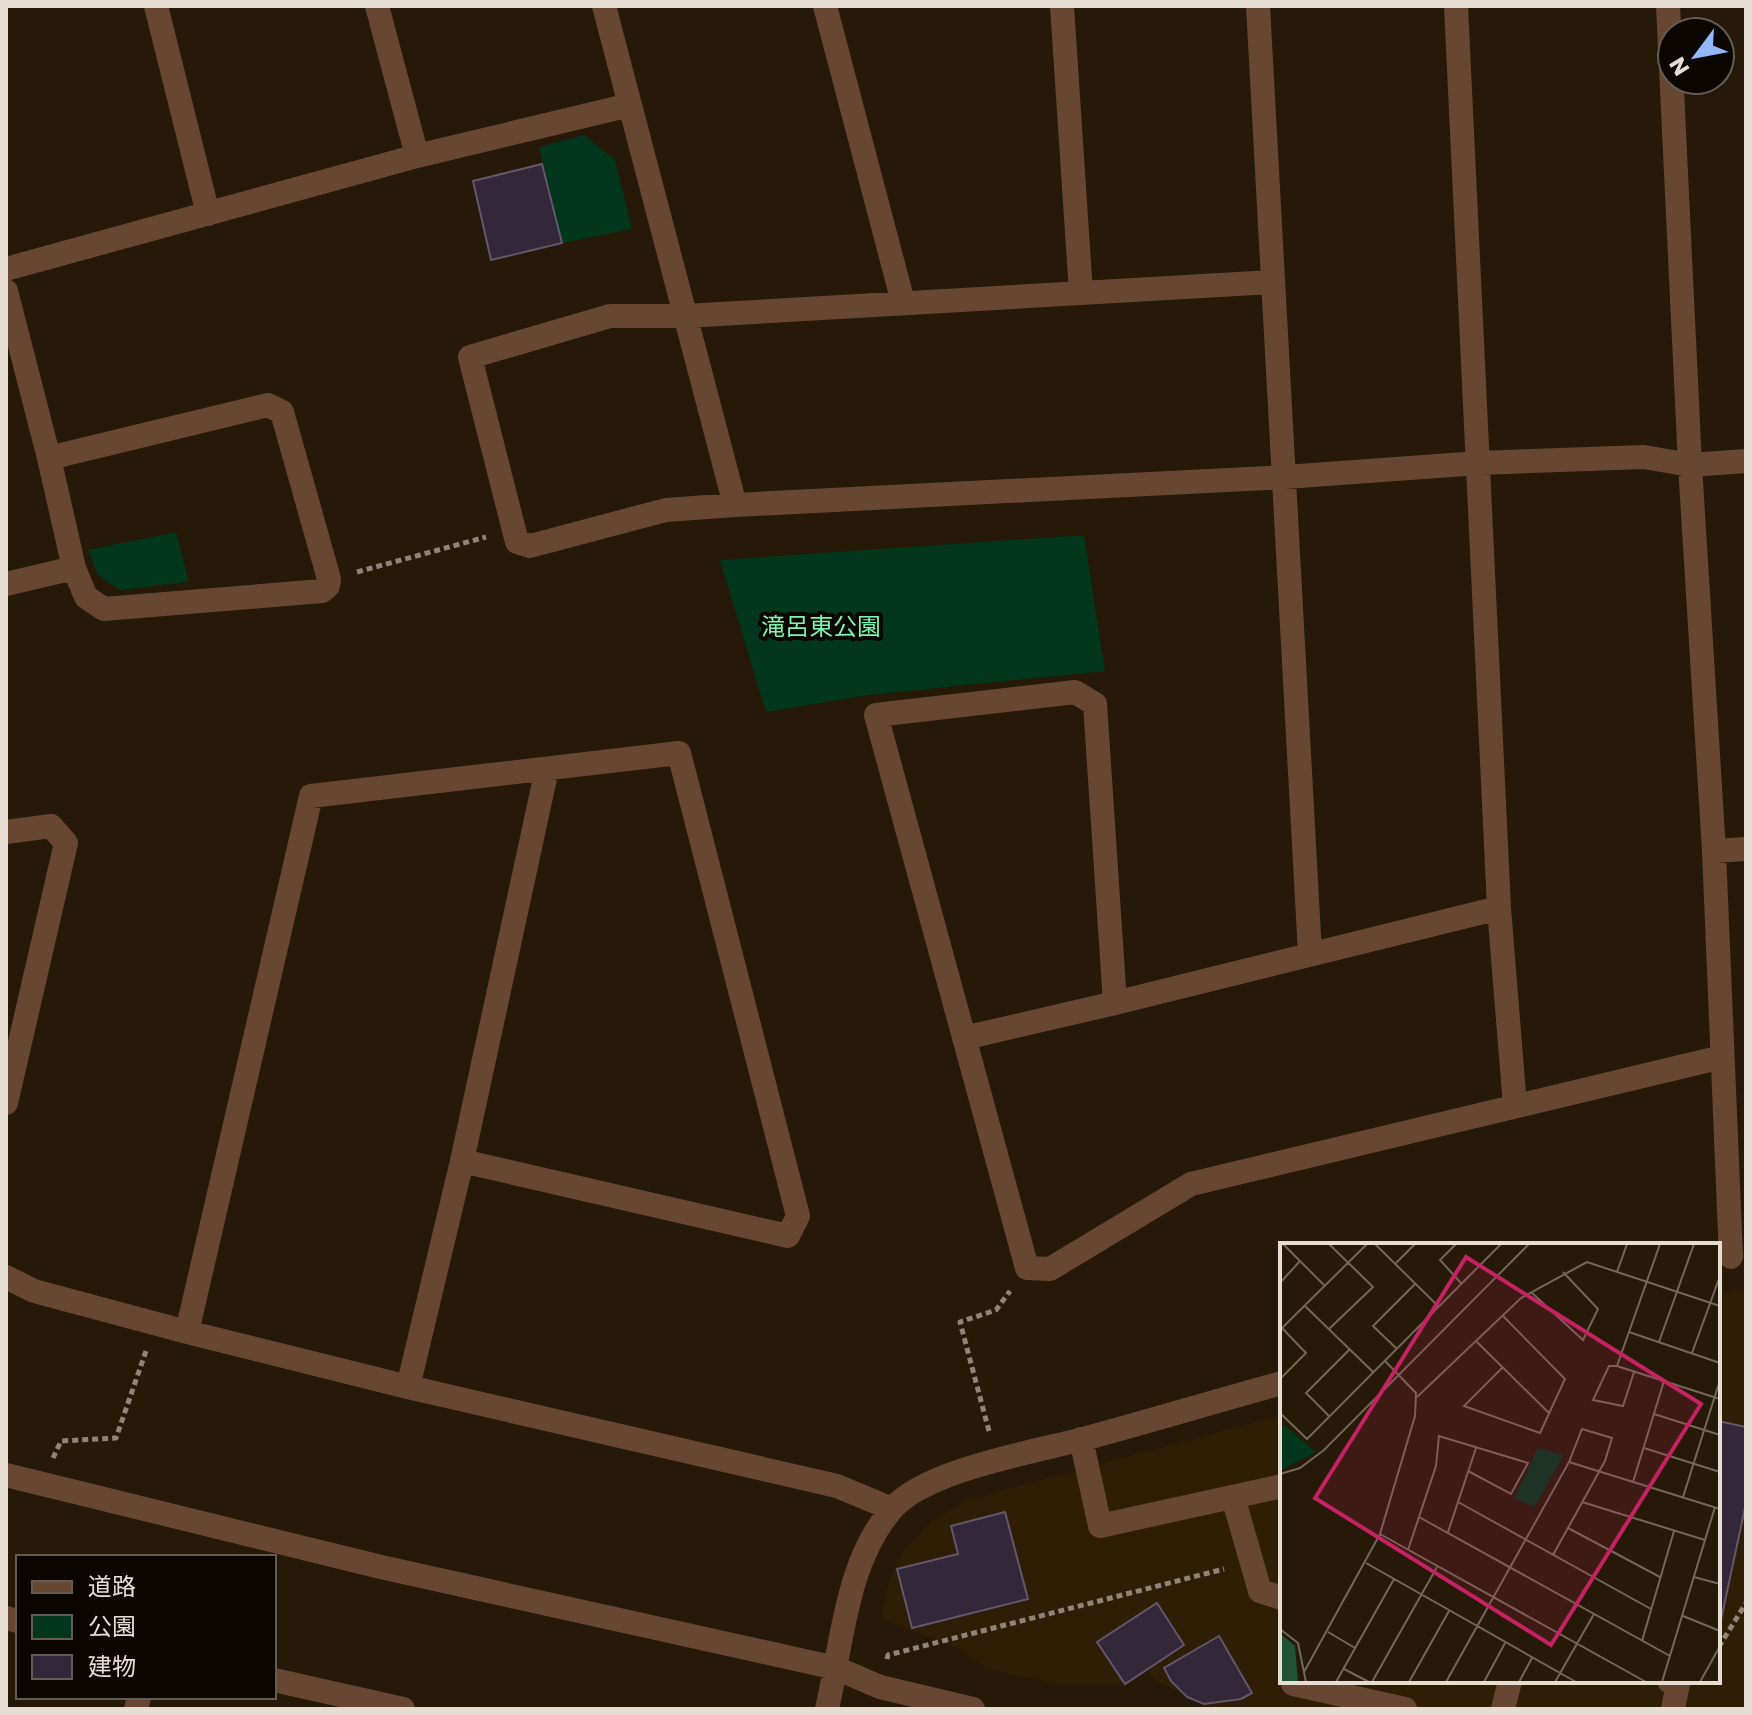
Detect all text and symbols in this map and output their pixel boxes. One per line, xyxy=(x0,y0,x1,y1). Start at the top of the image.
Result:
north arrow xyxy=(1656,16,1736,96)
text: N xyxy=(1662,51,1697,82)
park label: 滝呂東公園 xyxy=(761,610,881,643)
inset map xyxy=(1280,1243,1720,1683)
legend xyxy=(16,1555,276,1699)
text: 道路 xyxy=(88,1570,136,1603)
text: 公園 xyxy=(88,1610,136,1643)
text: 建物 xyxy=(88,1650,136,1683)

